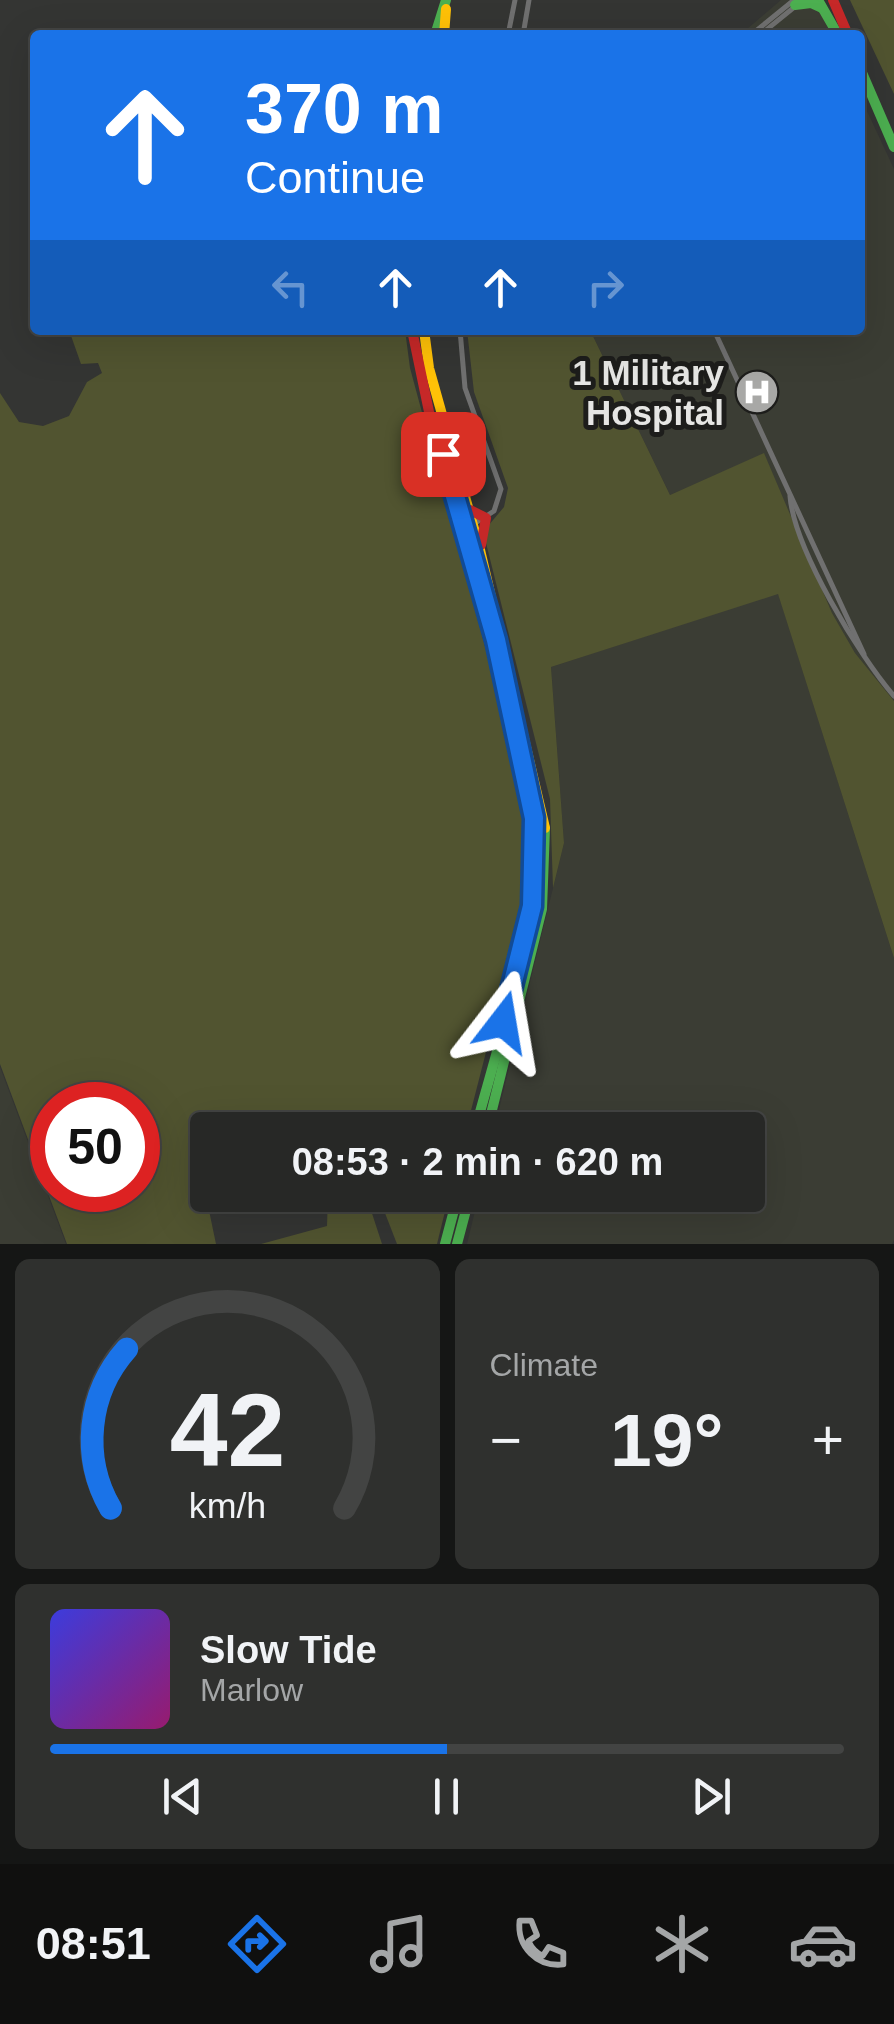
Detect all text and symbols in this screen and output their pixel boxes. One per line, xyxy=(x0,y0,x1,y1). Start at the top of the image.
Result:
icon: ahead xyxy=(80,70,210,200)
text: 370 m xyxy=(245,70,443,148)
text: Continue xyxy=(245,152,425,203)
icon: left xyxy=(263,260,318,315)
icon: ahead xyxy=(368,260,423,315)
icon: ahead xyxy=(473,260,528,315)
icon: right xyxy=(578,260,633,315)
place label: 1 Military Hospital xyxy=(572,353,725,432)
hospital icon: 1 Military Hospital xyxy=(734,369,780,415)
pin xyxy=(401,412,486,497)
icon: arrive xyxy=(416,427,471,482)
position arrow xyxy=(451,970,555,1074)
speed limit sign: 50 xyxy=(30,1082,160,1212)
text: 08:53 · 2 min · 620 m xyxy=(292,1141,663,1183)
text: Climate xyxy=(490,1347,598,1383)
text: 42 xyxy=(169,1372,285,1488)
text: 19° xyxy=(610,1398,723,1482)
text: − xyxy=(490,1409,522,1471)
text: + xyxy=(812,1409,844,1471)
text: km/h xyxy=(189,1486,266,1526)
text: Slow Tide xyxy=(200,1629,377,1671)
text: Marlow xyxy=(200,1672,303,1708)
icon: previous xyxy=(155,1769,210,1824)
icon: pause xyxy=(419,1769,474,1824)
icon: next xyxy=(684,1769,739,1824)
icon: directions xyxy=(222,1909,292,1979)
icon: music xyxy=(364,1909,434,1979)
icon: phone xyxy=(505,1909,575,1979)
icon: climate xyxy=(647,1909,717,1979)
icon: car xyxy=(788,1909,858,1979)
text: 08:51 xyxy=(36,1918,151,1969)

